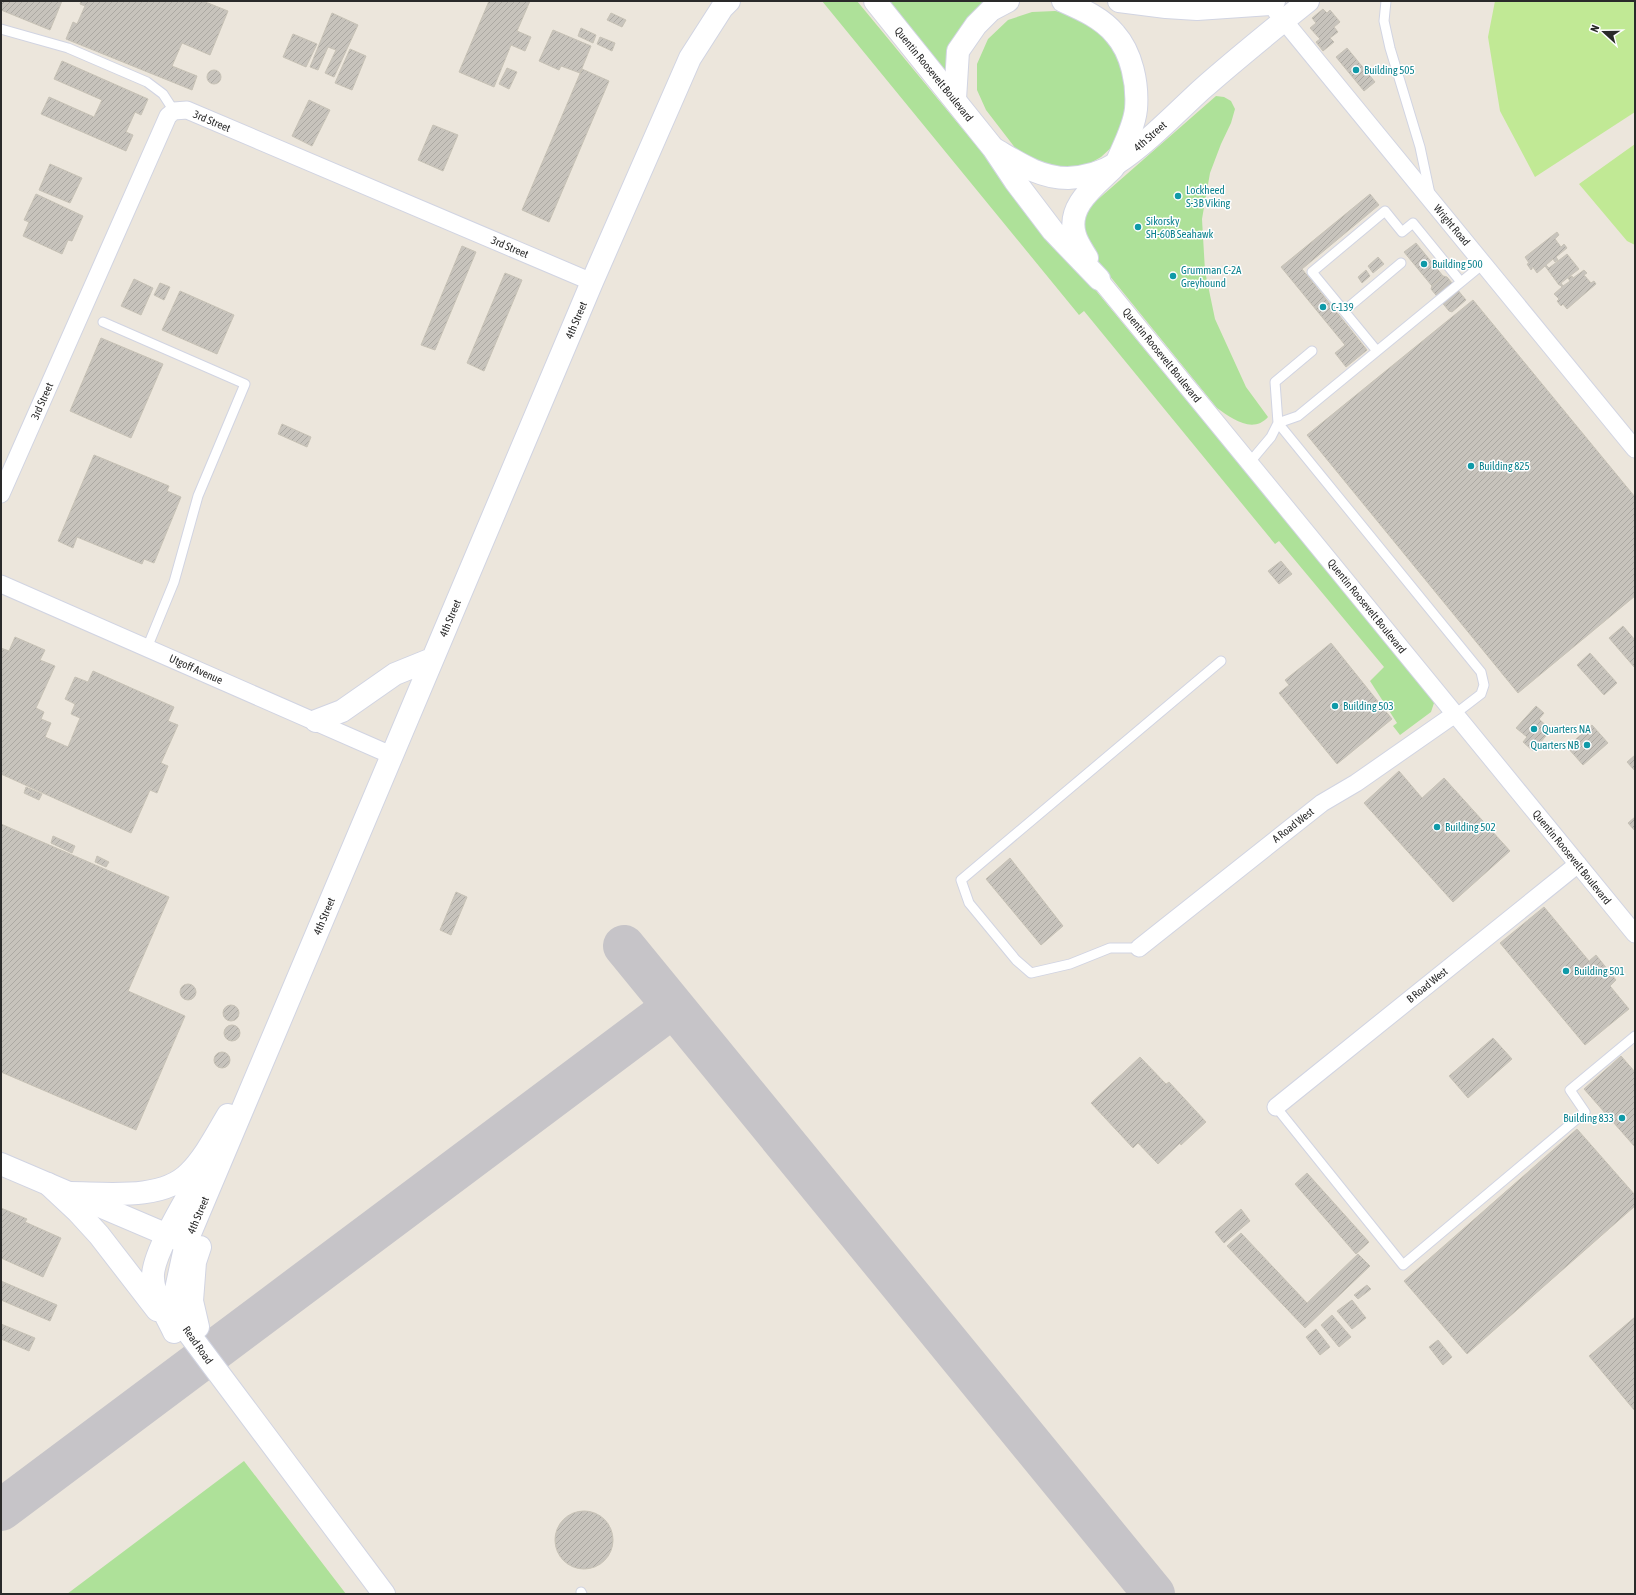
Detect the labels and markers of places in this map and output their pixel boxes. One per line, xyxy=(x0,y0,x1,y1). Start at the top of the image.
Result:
place label: Building 505 xyxy=(1364,64,1415,76)
marker: Building 505 xyxy=(1351,65,1361,75)
place label: Lockheed S-3B Viking xyxy=(1186,184,1231,209)
marker: Lockheed S-3B Viking xyxy=(1173,191,1183,201)
place label: Sikorsky SH-60B Seahawk xyxy=(1146,215,1214,240)
marker: Sikorsky SH-60B Seahawk xyxy=(1133,222,1143,232)
place label: Building 500 xyxy=(1432,258,1483,270)
marker: Building 500 xyxy=(1419,259,1429,269)
place label: Grumman C-2A Greyhound xyxy=(1181,264,1242,289)
marker: Grumman C-2A Greyhound xyxy=(1168,271,1178,281)
place label: C-139 xyxy=(1331,301,1354,313)
marker: C-139 xyxy=(1318,302,1328,312)
place label: Building 825 xyxy=(1479,460,1530,472)
marker: Building 825 xyxy=(1466,461,1476,471)
place label: Building 503 xyxy=(1343,700,1394,712)
marker: Building 503 xyxy=(1330,701,1340,711)
place label: Quarters NA xyxy=(1542,723,1591,735)
marker: Quarters NA xyxy=(1529,724,1539,734)
place label: Quarters NB xyxy=(1531,739,1580,751)
marker: Quarters NB xyxy=(1582,740,1592,750)
place label: Building 502 xyxy=(1445,821,1496,833)
marker: Building 502 xyxy=(1432,822,1442,832)
place label: Building 501 xyxy=(1574,965,1625,977)
marker: Building 501 xyxy=(1561,966,1571,976)
place label: Building 833 xyxy=(1563,1112,1614,1124)
marker: Building 833 xyxy=(1617,1113,1627,1123)

